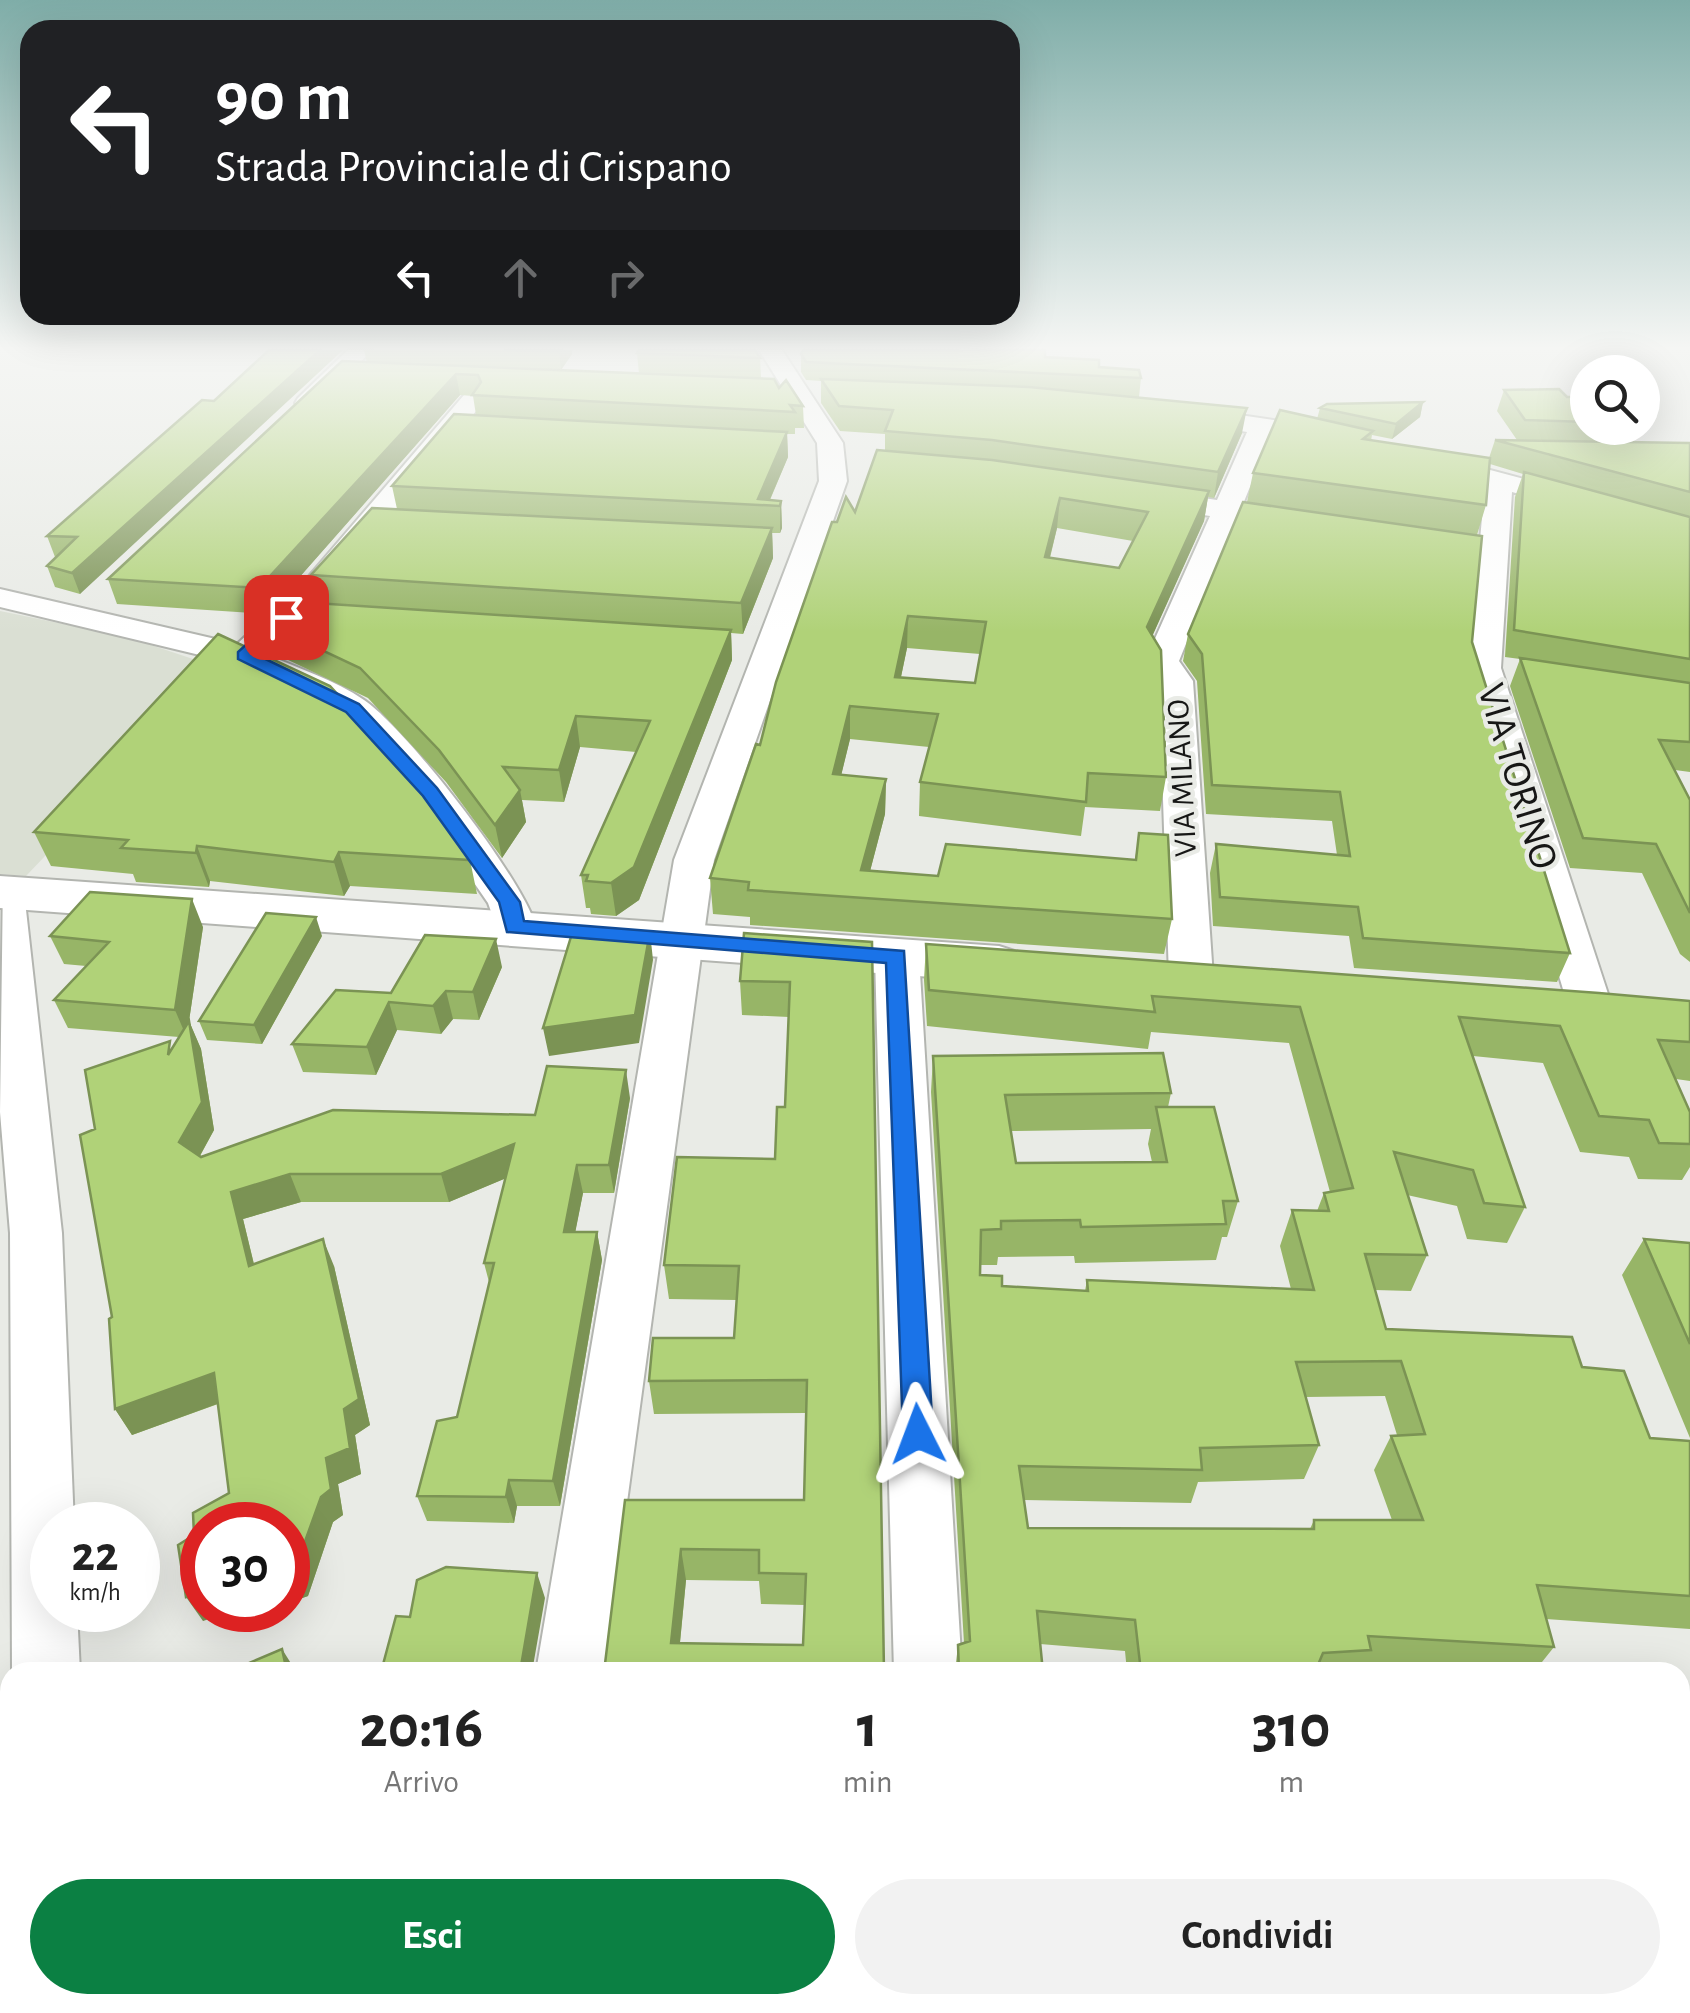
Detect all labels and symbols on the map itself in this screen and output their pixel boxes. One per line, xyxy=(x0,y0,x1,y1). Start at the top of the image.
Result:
pin xyxy=(244,575,329,660)
street label: VIA TORINO xyxy=(1470,679,1564,874)
street label: VIA MILANO xyxy=(1162,698,1202,858)
position arrow xyxy=(866,1382,970,1486)
speed limit sign: 30 xyxy=(180,1502,310,1632)

